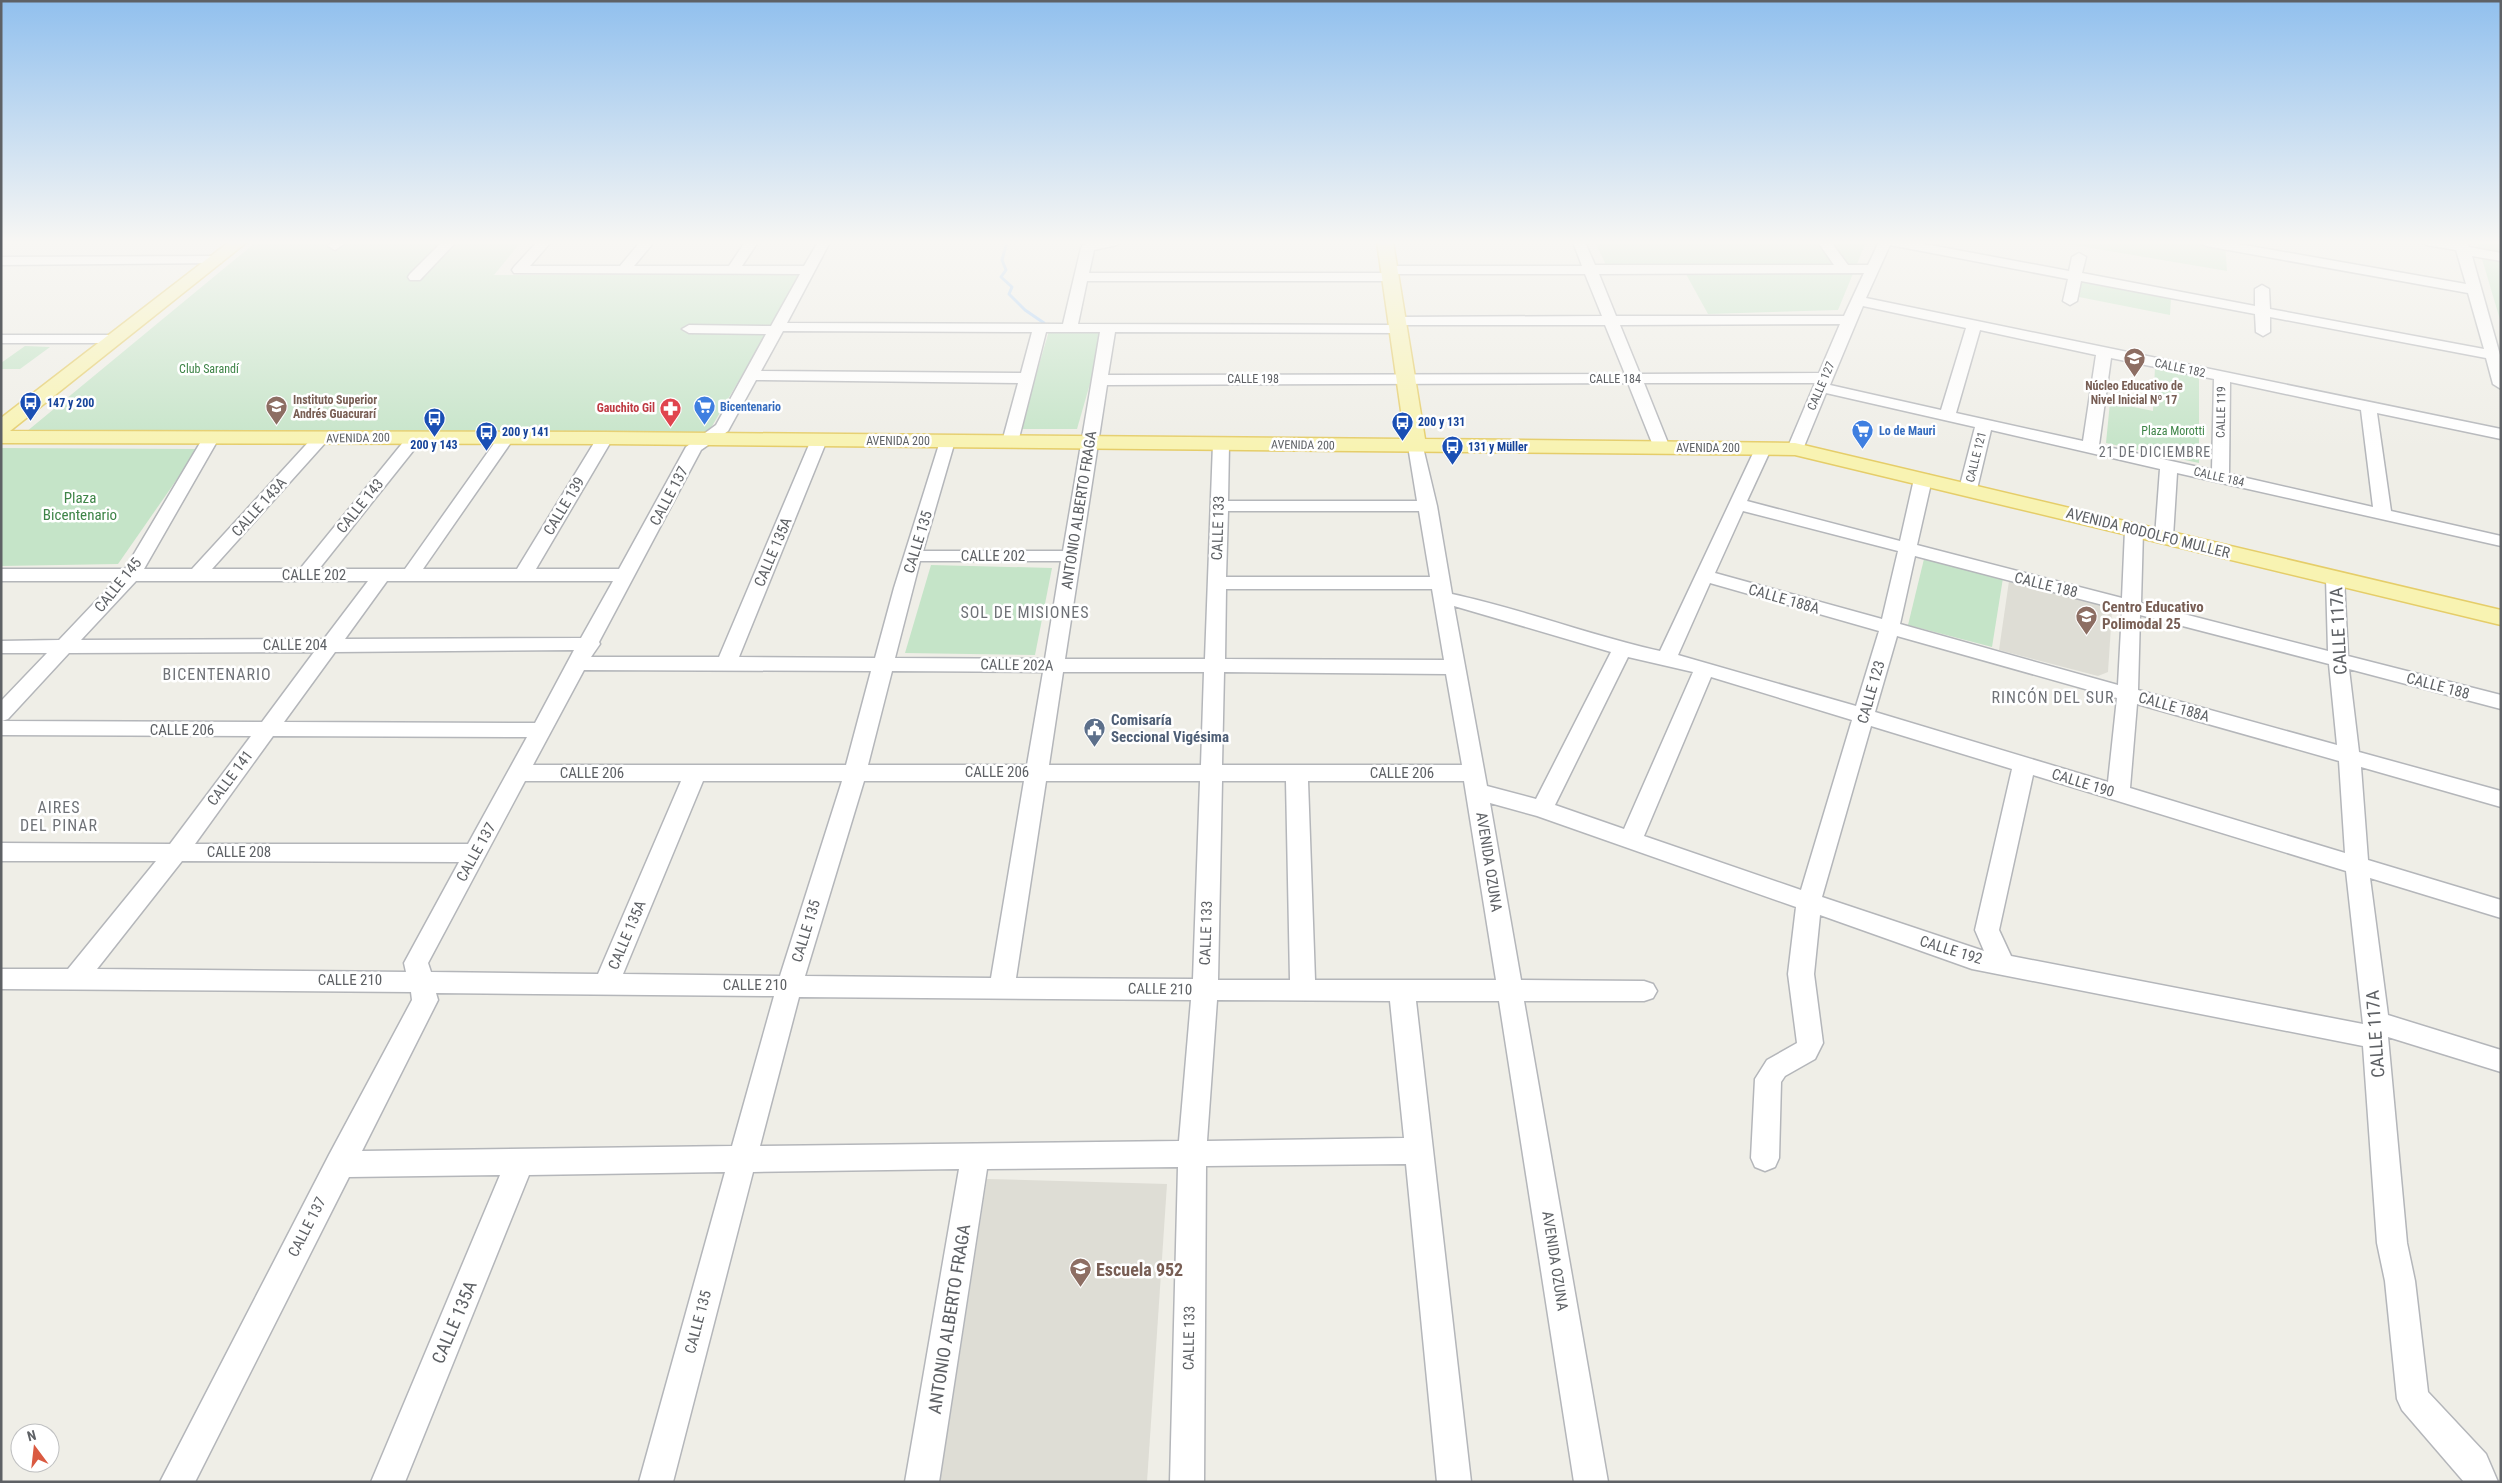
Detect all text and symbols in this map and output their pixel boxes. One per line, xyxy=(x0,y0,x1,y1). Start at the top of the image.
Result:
school or university icon: Núcleo Educativo de Nivel Inicial Nº 17 xyxy=(2122,347,2146,378)
street label: CALLE 182 xyxy=(2153,356,2207,380)
street label: CALLE 127 xyxy=(1804,359,1838,413)
park label: Club Sarandí xyxy=(179,362,240,376)
street label: CALLE 198 xyxy=(1227,372,1279,386)
street label: CALLE 184 xyxy=(1589,372,1641,386)
place label: Núcleo Educativo de Nivel Inicial Nº 17 xyxy=(2085,379,2183,407)
street label: CALLE 119 xyxy=(2214,386,2228,438)
bus stop icon: 147 y 200 xyxy=(19,391,43,422)
place label: Instituto Superior Andrés Guacurarí xyxy=(293,393,377,421)
school or university icon: Instituto Superior Andrés Guacurarí xyxy=(265,395,289,426)
supermarket icon: Bicentenario xyxy=(692,395,716,426)
place label: 147 y 200 xyxy=(47,396,94,410)
pharmacy icon: Gauchito Gil xyxy=(659,396,683,427)
place label: Bicentenario xyxy=(720,400,781,414)
place label: Gauchito Gil xyxy=(597,401,655,415)
bus stop icon: 200 y 143 xyxy=(422,406,446,437)
bus stop icon: 200 y 131 xyxy=(1390,410,1414,441)
place label: 200 y 131 xyxy=(1418,415,1465,429)
supermarket icon: Lo de Mauri xyxy=(1851,419,1875,450)
bus stop icon: 200 y 141 xyxy=(474,420,498,451)
place label: Lo de Mauri xyxy=(1879,424,1936,438)
park label: Plaza Morotti xyxy=(2141,424,2205,438)
place label: 200 y 141 xyxy=(502,425,549,439)
street label: ANTONIO ALBERTO FRAGA xyxy=(1058,429,1100,590)
street label: AVENIDA 200 xyxy=(326,430,390,446)
street label: CALLE 121 xyxy=(1963,430,1989,484)
street label: AVENIDA 200 xyxy=(866,434,930,448)
bus stop icon: 131 y Müller xyxy=(1440,435,1464,466)
street label: AVENIDA 200 xyxy=(1271,437,1335,453)
place label: 200 y 143 xyxy=(410,438,458,452)
place label: 131 y Müller xyxy=(1468,440,1528,454)
street label: AVENIDA 200 xyxy=(1676,441,1740,455)
district label: 21 DE DICIEMBRE xyxy=(2099,444,2211,460)
street label: CALLE 137 xyxy=(646,463,692,529)
street label: CALLE 184 xyxy=(2192,464,2246,490)
street label: CALLE 143A xyxy=(228,474,290,540)
street label: CALLE 139 xyxy=(540,474,588,538)
street label: CALLE 143 xyxy=(333,475,387,537)
park label: Plaza Bicentenario xyxy=(43,489,117,524)
street label: CALLE 133 xyxy=(1208,495,1228,561)
street label: AVENIDA RODOLFO MULLER xyxy=(2064,504,2232,562)
street label: CALLE 135 xyxy=(900,509,936,575)
street label: CALLE 135A xyxy=(750,514,796,589)
street label: CALLE 202 xyxy=(961,547,1025,565)
street label: CALLE 145 xyxy=(91,554,145,616)
street label: CALLE 202 xyxy=(282,566,346,584)
street label: CALLE 188 xyxy=(2013,568,2079,602)
street label: CALLE 188A xyxy=(1746,580,1822,618)
street label: CALLE 117A xyxy=(2325,586,2351,675)
place label: Centro Educativo Polimodal 25 xyxy=(2102,598,2204,633)
district label: SOL DE MISIONES xyxy=(960,603,1090,622)
school or university icon: Centro Educativo Polimodal 25 xyxy=(2074,604,2098,635)
street label: CALLE 204 xyxy=(263,636,327,654)
street label: CALLE 202A xyxy=(980,655,1054,675)
street label: CALLE 123 xyxy=(1853,658,1889,726)
district label: BICENTENARIO xyxy=(162,665,272,684)
street label: CALLE 188 xyxy=(2404,669,2472,703)
district label: RINCÓN DEL SUR xyxy=(1992,687,2114,707)
street label: CALLE 188A xyxy=(2136,688,2212,726)
place label: Comisaría Seccional Vigésima xyxy=(1111,711,1229,746)
public building icon: Comisaría Seccional Vigésima xyxy=(1083,717,1107,748)
street label: CALLE 206 xyxy=(150,721,214,739)
street label: CALLE 141 xyxy=(203,747,257,809)
street label: CALLE 206 xyxy=(965,763,1029,781)
street label: CALLE 206 xyxy=(560,764,624,782)
street label: CALLE 206 xyxy=(1370,764,1434,782)
street label: CALLE 190 xyxy=(2050,765,2116,801)
district label: AIRES DEL PINAR xyxy=(20,798,98,835)
street label: AVENIDA OZUNA xyxy=(1472,811,1506,913)
street label: CALLE 137 xyxy=(452,819,500,885)
street label: CALLE 208 xyxy=(207,843,271,861)
street label: CALLE 135A xyxy=(604,897,650,972)
street label: CALLE 135 xyxy=(788,898,824,964)
street label: CALLE 133 xyxy=(1196,900,1216,966)
street label: CALLE 192 xyxy=(1918,932,1984,968)
street label: CALLE 210 xyxy=(318,971,382,989)
street label: CALLE 210 xyxy=(723,976,787,994)
street label: CALLE 210 xyxy=(1128,979,1192,999)
street label: CALLE 117A xyxy=(2361,989,2389,1079)
street label: CALLE 137 xyxy=(284,1194,330,1260)
street label: AVENIDA OZUNA xyxy=(1538,1210,1572,1312)
street label: ANTONIO ALBERTO FRAGA xyxy=(924,1222,974,1415)
school or university icon: Escuela 952 xyxy=(1068,1257,1092,1288)
place label: Escuela 952 xyxy=(1096,1259,1183,1280)
street label: CALLE 135A xyxy=(427,1277,481,1367)
street label: CALLE 135 xyxy=(681,1288,715,1356)
street label: CALLE 133 xyxy=(1179,1306,1199,1370)
north arrow xyxy=(10,1423,60,1473)
text: N xyxy=(25,1427,38,1444)

